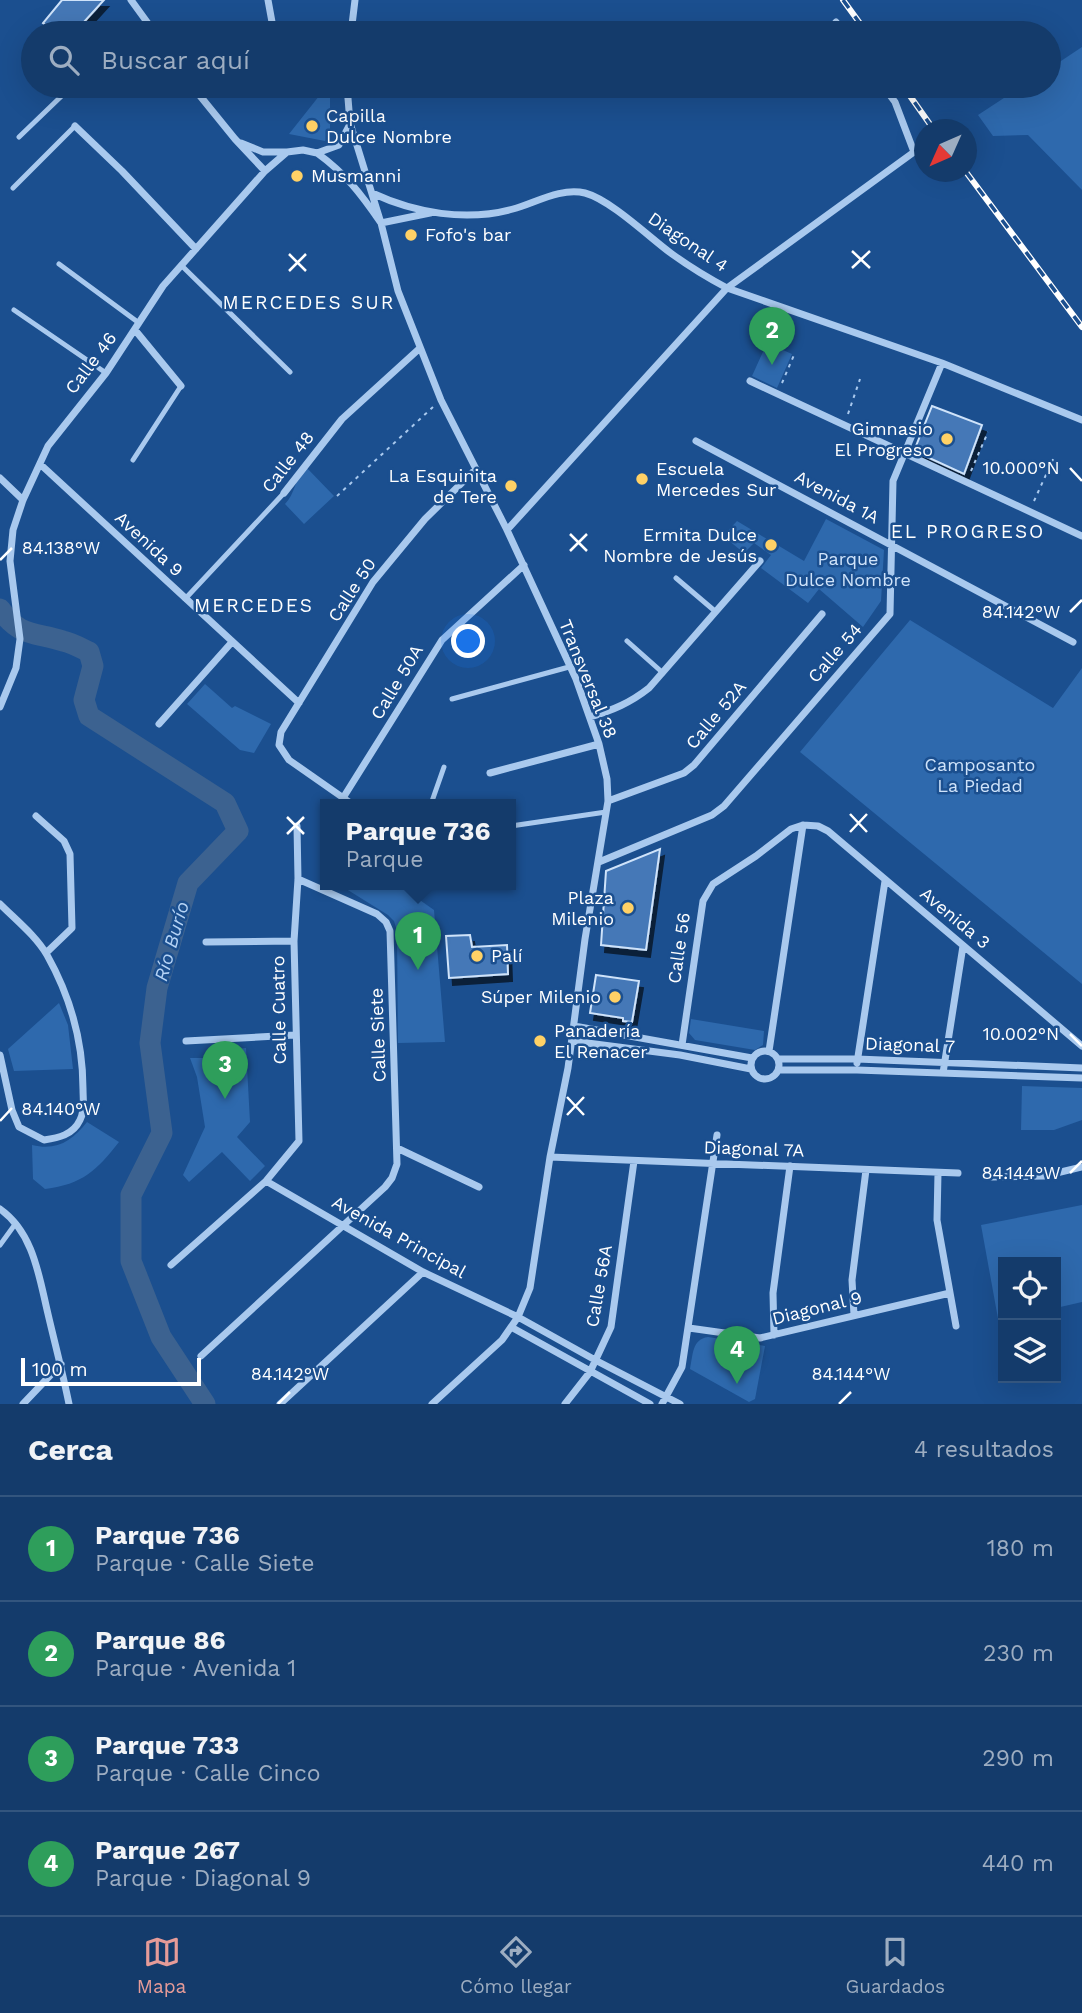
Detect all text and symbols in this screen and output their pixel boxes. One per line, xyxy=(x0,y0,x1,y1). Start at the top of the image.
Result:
search box xyxy=(21,21,1061,98)
icon: search xyxy=(45,41,83,79)
text: Buscar aquí xyxy=(101,45,250,75)
place label: Capilla Dulce Nombre xyxy=(326,105,452,147)
marker: Capilla Dulce Nombre xyxy=(304,118,320,134)
north arrow xyxy=(914,119,977,182)
place label: Musmanni xyxy=(311,165,401,186)
marker: Musmanni xyxy=(289,168,305,184)
street label: Diagonal 4 xyxy=(644,207,732,276)
place label: Fofo's bar xyxy=(425,224,511,245)
marker: Fofo's bar xyxy=(403,227,419,243)
district label: MERCEDES SUR xyxy=(223,291,395,314)
pin: 2 xyxy=(749,307,795,365)
street label: Calle 46 xyxy=(61,328,121,398)
place label: Gimnasio El Progreso xyxy=(834,418,933,460)
street label: Calle 48 xyxy=(257,427,318,497)
marker: Gimnasio El Progreso xyxy=(939,431,955,447)
text: 10.000°N xyxy=(982,457,1060,478)
place label: Escuela Mercedes Sur xyxy=(656,458,776,500)
place label: La Esquinita de Tere xyxy=(389,465,497,507)
street label: Avenida 1A xyxy=(791,466,883,528)
marker: Escuela Mercedes Sur xyxy=(634,471,650,487)
marker: La Esquinita de Tere xyxy=(503,478,519,494)
street label: Avenida 9 xyxy=(111,507,188,580)
district label: EL PROGRESO xyxy=(891,520,1045,543)
place label: Ermita Dulce Nombre de Jesús xyxy=(603,524,757,566)
text: 84.138°W xyxy=(22,537,100,558)
marker: Ermita Dulce Nombre de Jesús xyxy=(763,537,779,553)
park label: Parque Dulce Nombre xyxy=(785,548,911,590)
street label: Calle 50 xyxy=(323,554,380,626)
district label: MERCEDES xyxy=(194,594,314,617)
text: 84.142°W xyxy=(982,601,1060,622)
street label: Transversal 38 xyxy=(555,616,622,741)
street label: Calle 54 xyxy=(803,619,866,687)
your location xyxy=(451,624,485,658)
street label: Calle 50A xyxy=(366,640,427,723)
street label: Calle 52A xyxy=(681,676,750,753)
park label: Camposanto La Piedad xyxy=(925,754,1035,796)
popup xyxy=(320,799,516,890)
text: Parque 736 xyxy=(346,816,490,846)
text: Parque xyxy=(346,846,424,873)
street label: Avenida 3 xyxy=(916,882,994,953)
place label: Plaza Milenio xyxy=(551,887,614,929)
water label: Río Burío xyxy=(149,899,194,984)
marker: Plaza Milenio xyxy=(620,900,636,916)
street label: Calle 56 xyxy=(663,911,694,985)
pin: 1 xyxy=(395,912,441,970)
place label: Palí xyxy=(491,945,523,966)
marker: Palí xyxy=(469,948,485,964)
street label: Calle Cuatro xyxy=(267,955,290,1065)
place label: Súper Milenio xyxy=(481,986,601,1007)
street label: Calle Siete xyxy=(365,988,390,1083)
marker: Súper Milenio xyxy=(607,989,623,1005)
place label: Panadería El Renacer xyxy=(554,1020,648,1062)
text: 10.002°N xyxy=(983,1023,1059,1044)
street label: Diagonal 7 xyxy=(865,1032,955,1057)
marker: Panadería El Renacer xyxy=(532,1033,548,1049)
pin: 3 xyxy=(202,1041,248,1099)
text: 84.140°W xyxy=(21,1098,101,1119)
street label: Diagonal 7A xyxy=(703,1136,805,1161)
text: 84.144°W xyxy=(981,1162,1061,1183)
street label: Avenida Principal xyxy=(328,1191,470,1282)
street label: Calle 56A xyxy=(581,1243,616,1329)
map controls xyxy=(998,1257,1061,1383)
button: locate xyxy=(998,1257,1061,1320)
street label: Diagonal 9 xyxy=(770,1286,864,1329)
button: layers xyxy=(998,1320,1061,1383)
pin: 4 xyxy=(714,1326,760,1384)
scale bar xyxy=(21,1355,201,1387)
text: 100 m xyxy=(32,1358,88,1381)
text: 84.142°W xyxy=(251,1363,329,1384)
text: 84.144°W xyxy=(811,1363,891,1384)
text: Cerca xyxy=(28,1432,113,1467)
text: 4 resultados xyxy=(914,1436,1054,1463)
text: Parque 736 xyxy=(95,1520,240,1550)
text: 1 xyxy=(46,1535,56,1562)
text: 180 m xyxy=(987,1535,1054,1562)
text: Parque · Calle Siete xyxy=(95,1550,314,1577)
text: Parque 86 xyxy=(95,1625,226,1655)
text: 2 xyxy=(44,1640,58,1667)
text: 230 m xyxy=(983,1640,1054,1667)
text: Parque · Avenida 1 xyxy=(95,1655,296,1682)
text: Parque 733 xyxy=(95,1730,239,1760)
text: 3 xyxy=(44,1745,58,1772)
text: 290 m xyxy=(982,1745,1054,1772)
text: Parque · Calle Cinco xyxy=(95,1760,321,1787)
text: Parque 267 xyxy=(95,1835,240,1865)
text: 4 xyxy=(44,1850,58,1877)
text: 440 m xyxy=(982,1850,1054,1877)
text: Parque · Diagonal 9 xyxy=(95,1865,311,1892)
tab: Mapa xyxy=(137,1933,186,1998)
tab: Cómo llegar xyxy=(460,1933,572,1998)
tab: Guardados xyxy=(845,1933,945,1998)

